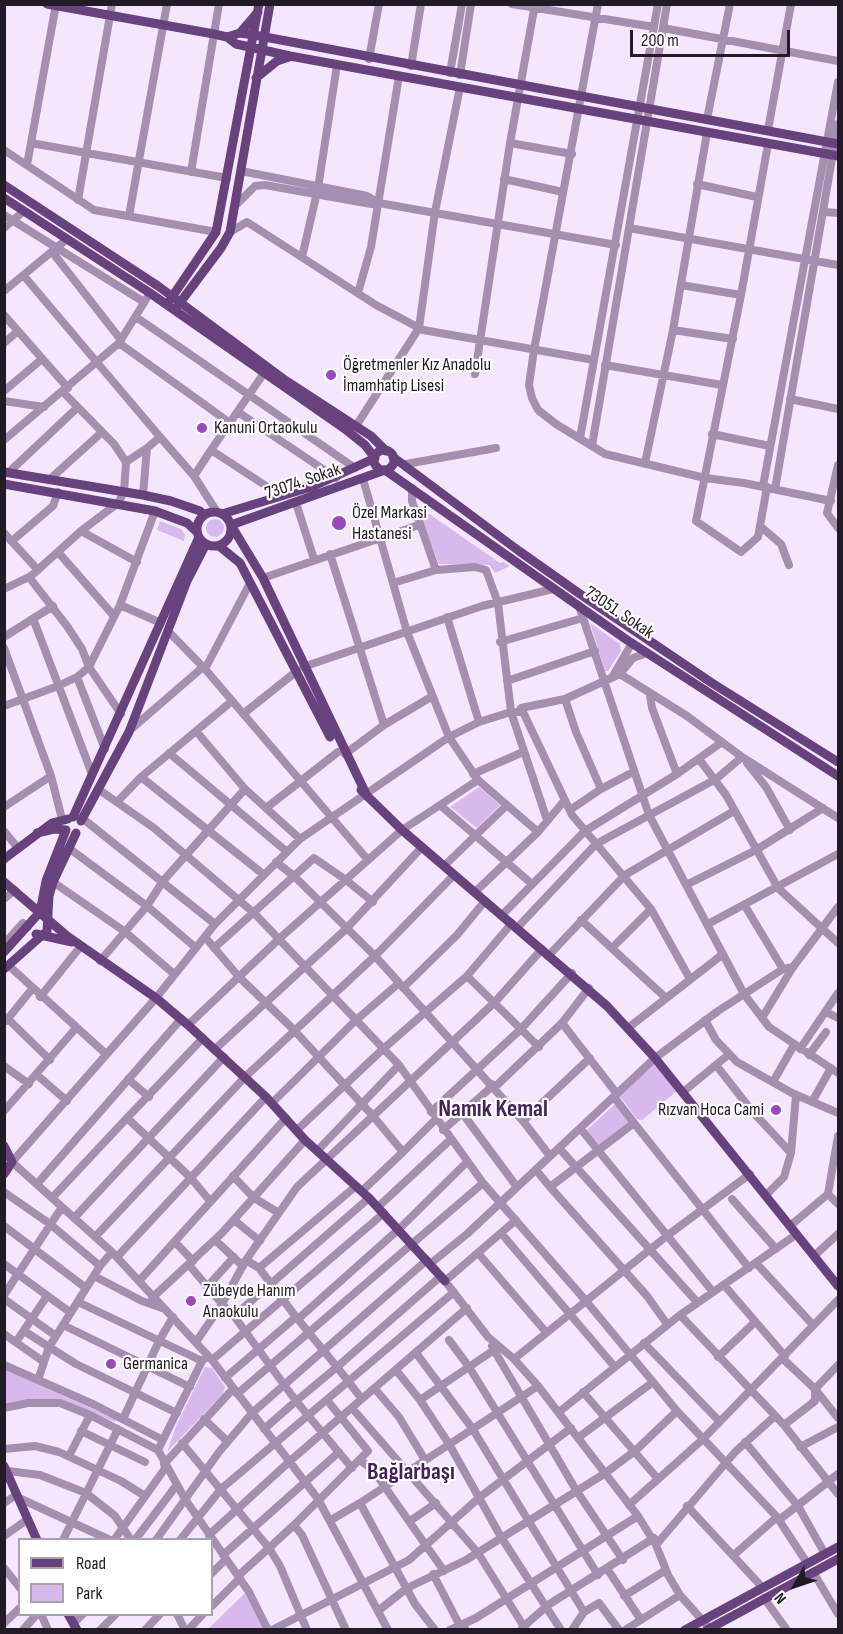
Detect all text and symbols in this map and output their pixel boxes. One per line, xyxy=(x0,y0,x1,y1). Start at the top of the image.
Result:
scale bar xyxy=(633,18,794,56)
text: 200 m xyxy=(641,30,679,51)
place label: Öğretmenler Kız Anadolu İmamhatip Lisesi xyxy=(343,354,491,397)
marker: Öğretmenler Kız Anadolu İmamhatip Lisesi xyxy=(324,368,338,382)
place label: Kanuni Ortaokulu xyxy=(214,417,317,439)
marker: Kanuni Ortaokulu xyxy=(195,421,209,435)
street label: 73074. Sokak xyxy=(262,459,344,505)
place label: Özel Markasi Hastanesi xyxy=(352,502,427,544)
marker: Özel Markasi Hastanesi xyxy=(330,514,348,532)
street label: 73051. Sokak xyxy=(580,582,658,644)
district label: Namık Kemal xyxy=(438,1096,548,1124)
place label: Rızvan Hoca Cami xyxy=(658,1099,764,1121)
marker: Rızvan Hoca Cami xyxy=(769,1103,783,1117)
place label: Zübeyde Hanım Anaokulu xyxy=(203,1280,295,1322)
marker: Zübeyde Hanım Anaokulu xyxy=(184,1294,198,1308)
place label: Germanica xyxy=(123,1353,188,1375)
marker: Germanica xyxy=(104,1357,118,1371)
district label: Bağlarbaşı xyxy=(367,1459,455,1487)
legend xyxy=(18,1538,213,1616)
text: Road xyxy=(76,1553,106,1574)
north arrow xyxy=(765,1556,825,1616)
text: Park xyxy=(76,1583,102,1604)
text: N xyxy=(771,1589,791,1607)

